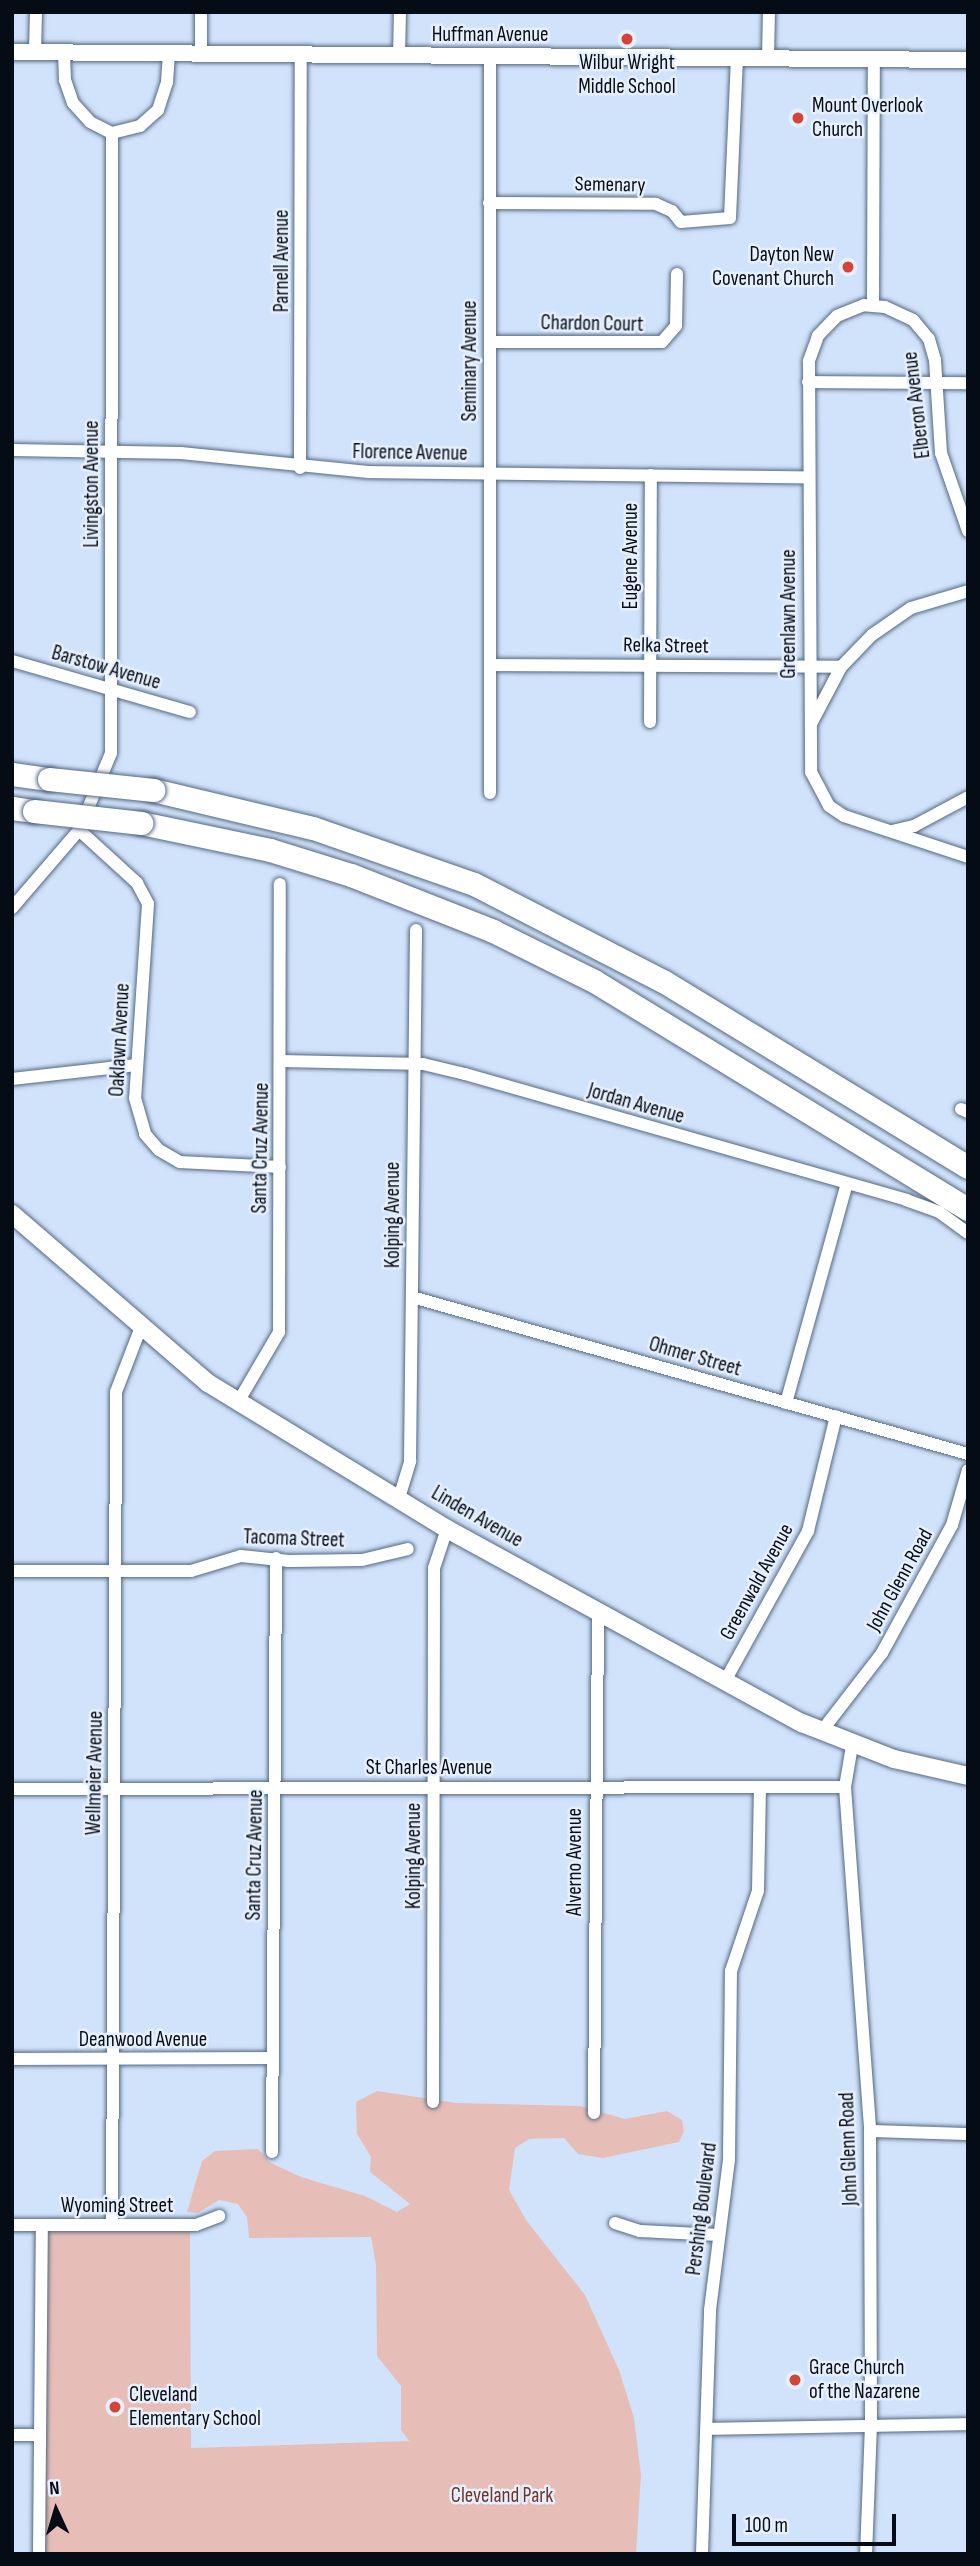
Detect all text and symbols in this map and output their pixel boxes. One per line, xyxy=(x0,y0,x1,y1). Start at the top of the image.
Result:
street label: Huffman Avenue xyxy=(432,22,548,48)
marker: Wilbur Wright Middle School xyxy=(619,31,635,47)
place label: Wilbur Wright Middle School xyxy=(578,50,676,100)
place label: Mount Overlook Church xyxy=(812,93,923,143)
marker: Mount Overlook Church xyxy=(790,110,806,126)
street label: Semenary xyxy=(574,172,646,198)
street label: Parnell Avenue xyxy=(269,210,295,312)
place label: Dayton New Covenant Church xyxy=(712,242,834,292)
marker: Dayton New Covenant Church xyxy=(840,259,856,275)
street label: Seminary Avenue xyxy=(457,301,483,421)
street label: Chardon Court xyxy=(540,311,644,337)
street label: Elberon Avenue xyxy=(898,350,936,460)
street label: Livingston Avenue xyxy=(79,420,105,548)
street label: Florence Avenue xyxy=(352,439,468,467)
street label: Eugene Avenue xyxy=(618,503,644,609)
street label: Greenlawn Avenue xyxy=(776,549,802,679)
street label: Relka Street xyxy=(623,633,709,659)
street label: Barstow Avenue xyxy=(49,640,163,696)
street label: Oaklawn Avenue xyxy=(104,983,136,1097)
street label: Jordan Avenue xyxy=(585,1078,687,1130)
street label: Santa Cruz Avenue xyxy=(247,1082,275,1214)
street label: Kolping Avenue xyxy=(380,1162,406,1268)
street label: Ohmer Street xyxy=(646,1332,744,1382)
street label: Linden Avenue xyxy=(427,1481,527,1553)
street label: Greenwald Avenue xyxy=(715,1519,799,1645)
street label: John Glenn Road xyxy=(861,1524,939,1636)
street label: Tacoma Street xyxy=(243,1525,345,1553)
street label: Wellmeier Avenue xyxy=(81,1711,109,1835)
street label: St Charles Avenue xyxy=(366,1755,492,1781)
street label: Santa Cruz Avenue xyxy=(241,1789,269,1921)
street label: Kolping Avenue xyxy=(401,1803,427,1909)
street label: Alverno Avenue xyxy=(562,1808,588,1916)
street label: Deanwood Avenue xyxy=(79,2027,207,2053)
street label: John Glenn Road xyxy=(834,2092,864,2206)
street label: Pershing Boulevard xyxy=(681,2141,723,2277)
street label: Wyoming Street xyxy=(61,2193,173,2219)
place label: Grace Church of the Nazarene xyxy=(809,2355,920,2405)
marker: Grace Church of the Nazarene xyxy=(787,2372,803,2388)
place label: Cleveland Elementary School xyxy=(129,2382,261,2432)
marker: Cleveland Elementary School xyxy=(107,2399,123,2415)
north arrow xyxy=(21,2475,91,2545)
text: N xyxy=(49,2477,60,2500)
park label: Cleveland Park xyxy=(451,2483,553,2509)
scale bar xyxy=(735,2500,900,2544)
text: 100 m xyxy=(745,2513,788,2538)

